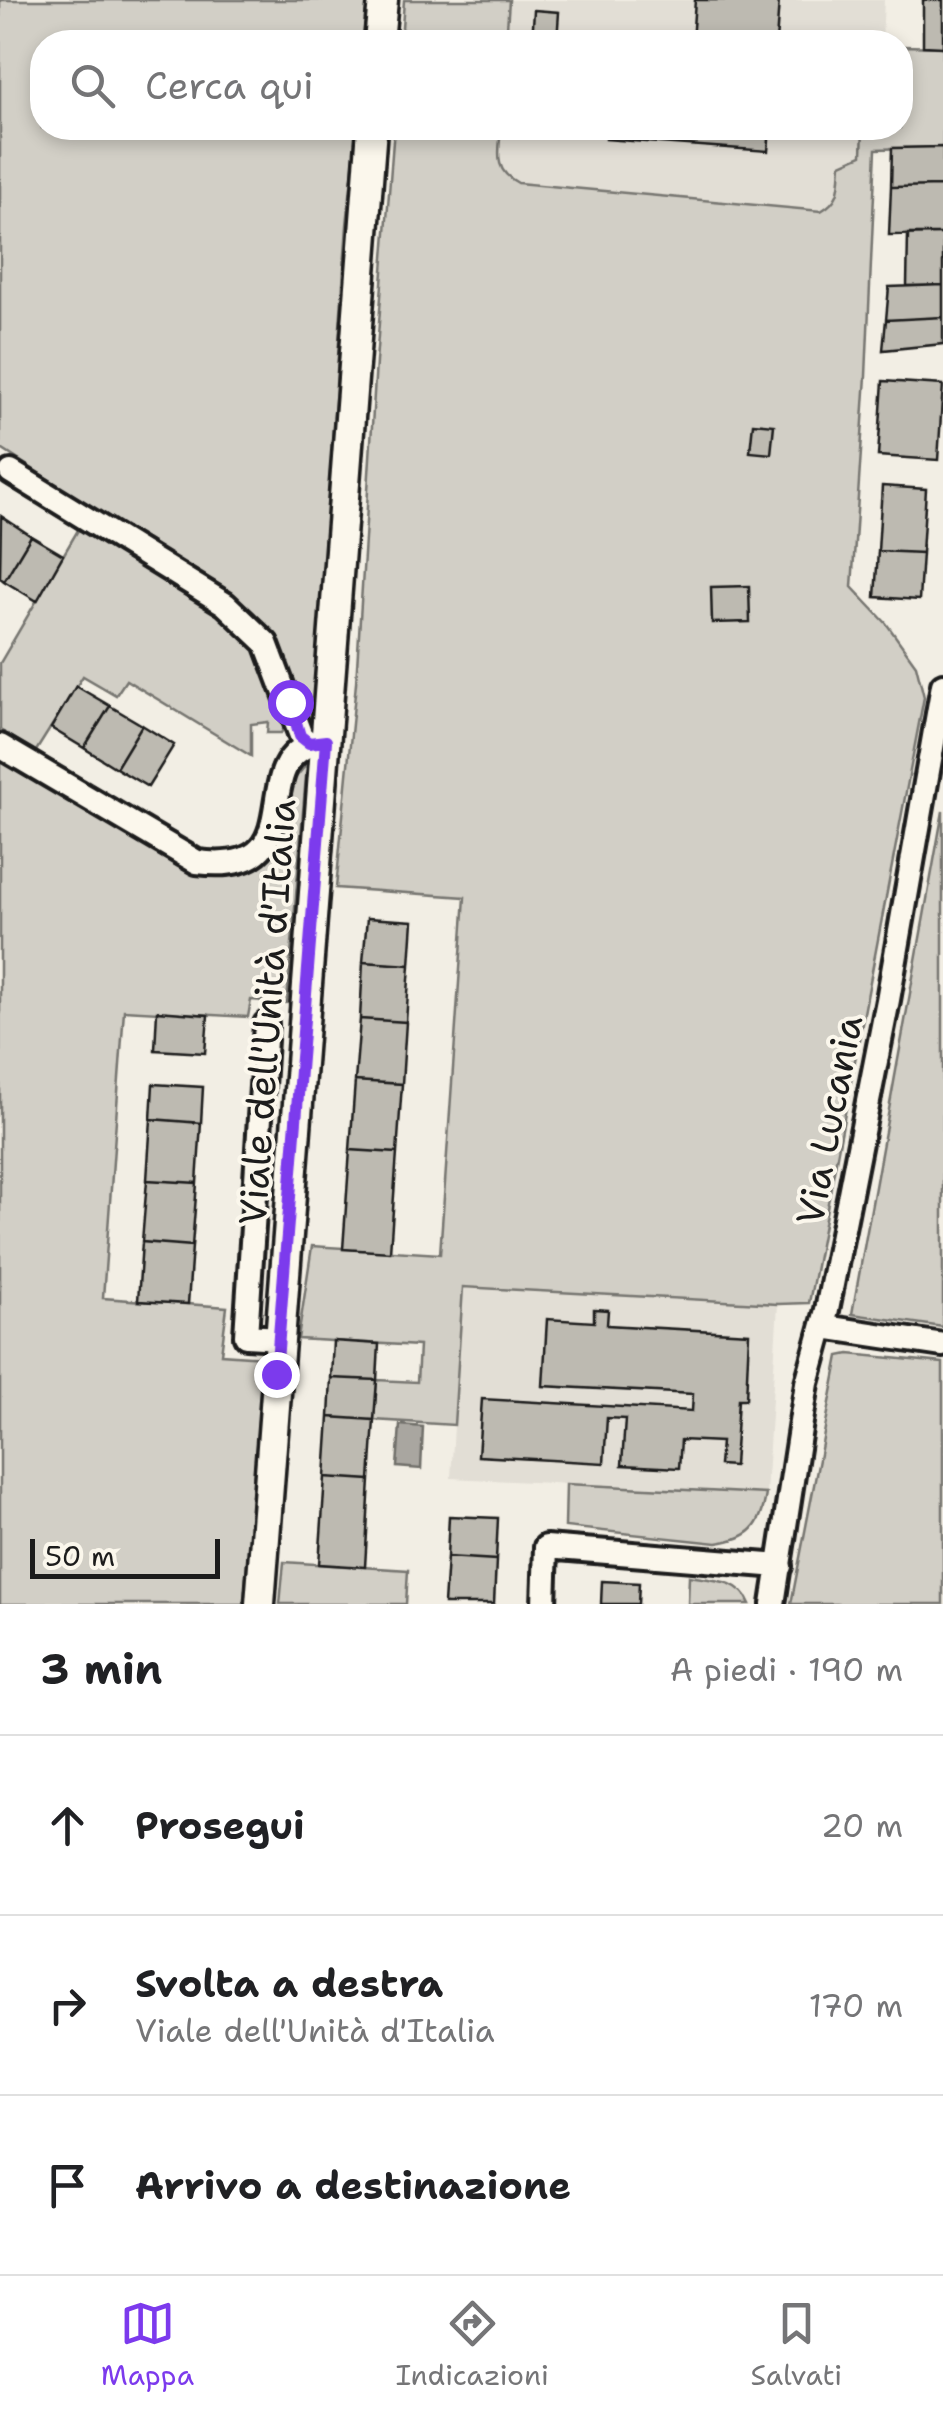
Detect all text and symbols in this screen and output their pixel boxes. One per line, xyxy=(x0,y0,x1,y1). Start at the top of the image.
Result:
search box xyxy=(30,30,913,140)
icon: search xyxy=(65,58,120,113)
text: Cerca qui xyxy=(145,60,314,111)
route start xyxy=(268,680,314,726)
street label: Viale dell'Unità d'Italia xyxy=(227,797,307,1227)
street label: Via Lucania xyxy=(784,1011,874,1229)
route end xyxy=(254,1352,300,1398)
scale bar xyxy=(30,1534,220,1578)
text: 50 m xyxy=(45,1537,115,1575)
text: 3 min xyxy=(40,1641,162,1697)
text: A piedi · 190 m xyxy=(670,1648,903,1691)
icon: ahead xyxy=(40,1798,95,1853)
text: Prosegui xyxy=(135,1800,305,1851)
text: 20 m xyxy=(821,1804,903,1847)
text: Svolta a destra xyxy=(135,1958,443,2009)
icon: right xyxy=(40,1978,95,2033)
text: 170 m xyxy=(809,1984,903,2027)
text: Viale dell'Unità d'Italia xyxy=(135,2009,495,2052)
icon: arrive xyxy=(40,2158,95,2213)
text: Arrivo a destinazione xyxy=(135,2160,571,2211)
tab: Mappa xyxy=(101,2296,194,2394)
tab: Indicazioni xyxy=(396,2296,549,2394)
tab: Salvati xyxy=(751,2296,842,2394)

